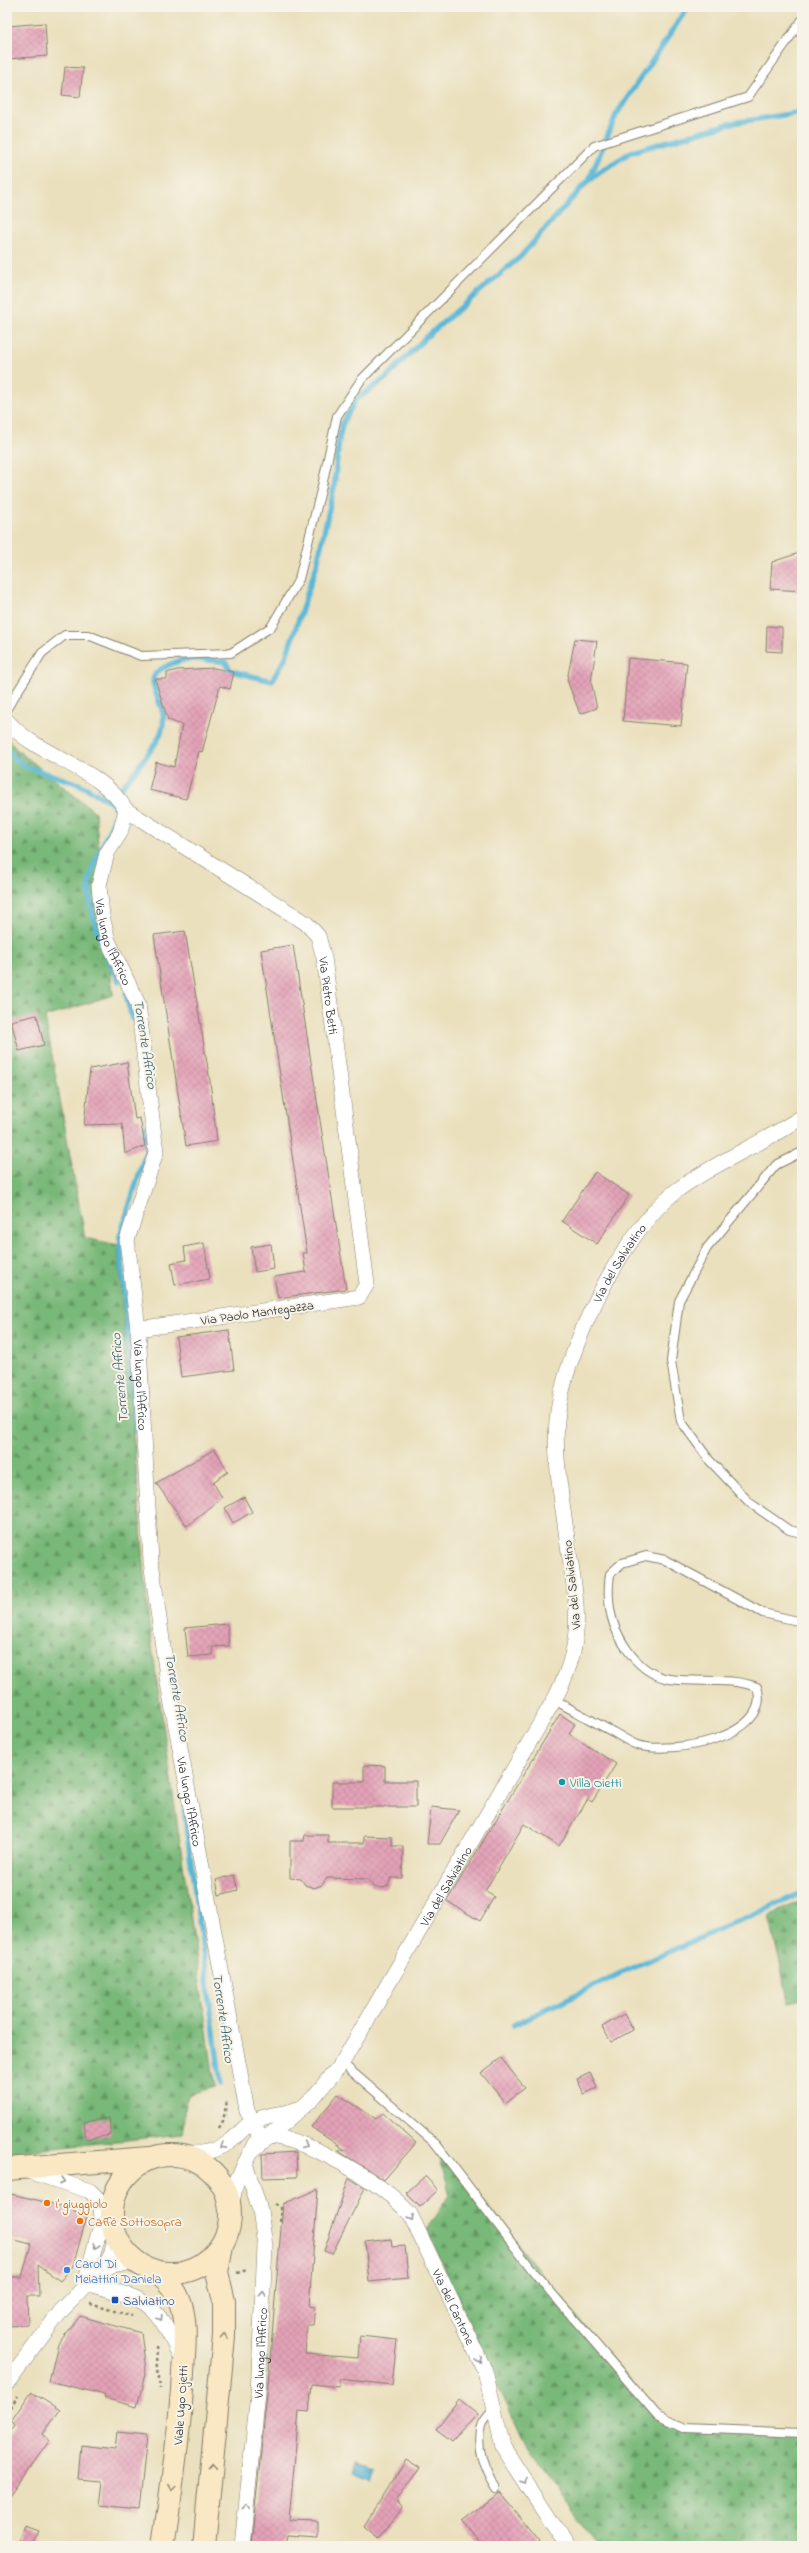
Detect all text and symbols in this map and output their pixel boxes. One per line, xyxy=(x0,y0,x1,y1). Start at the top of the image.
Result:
street label: Via lungo l'Affrico xyxy=(89,897,136,989)
street label: Via Pietro Betti xyxy=(313,955,342,1036)
water label: Torrente Affrico xyxy=(127,998,162,1091)
street label: Via del Salviatino xyxy=(588,1220,652,1307)
street label: Via Paolo Mantegazza xyxy=(198,1296,315,1332)
water label: Torrente Affrico xyxy=(106,1332,135,1423)
street label: Via lungo l'Affrico xyxy=(128,1338,152,1431)
street label: Via del Salviatino xyxy=(558,1539,587,1631)
water label: Torrente Affrico xyxy=(158,1651,195,1744)
street label: Via lungo l'Affrico xyxy=(171,1755,206,1849)
place label: Villa Oietti xyxy=(569,1774,622,1793)
marker: Villa Oietti xyxy=(557,1777,567,1787)
street label: Via del Salviatino xyxy=(415,1843,478,1931)
water label: Torrente Affrico xyxy=(206,1972,239,2065)
one-way arrow xyxy=(301,2140,308,2148)
one-way arrow xyxy=(220,2141,227,2148)
one-way arrow xyxy=(58,2177,65,2185)
place label: I' giuggiolo xyxy=(55,2195,108,2215)
marker: I' giuggiolo xyxy=(42,2198,52,2208)
place label: Caffè Sottosopra xyxy=(88,2213,182,2232)
one-way arrow xyxy=(406,2214,413,2221)
marker: Caffè Sottosopra xyxy=(75,2216,85,2226)
one-way arrow xyxy=(92,2242,101,2249)
place label: Carol Di Meiattini Daniela xyxy=(75,2255,162,2289)
marker: Carol Di Meiattini Daniela xyxy=(62,2265,72,2275)
street label: Via del Cantone xyxy=(426,2265,479,2348)
one-way arrow xyxy=(259,2291,267,2297)
place label: Salviatino xyxy=(123,2292,175,2311)
marker: Salviatino xyxy=(110,2295,120,2305)
street label: Via lungo l'Affrico xyxy=(249,2307,273,2400)
one-way arrow xyxy=(156,2314,163,2321)
one-way arrow xyxy=(220,2333,229,2339)
one-way arrow xyxy=(474,2356,482,2363)
street label: Viale Ugo Ojetti xyxy=(169,2365,195,2446)
one-way arrow xyxy=(207,2462,216,2468)
one-way arrow xyxy=(519,2476,526,2483)
one-way arrow xyxy=(168,2483,177,2490)
one-way arrow xyxy=(241,2504,250,2510)

